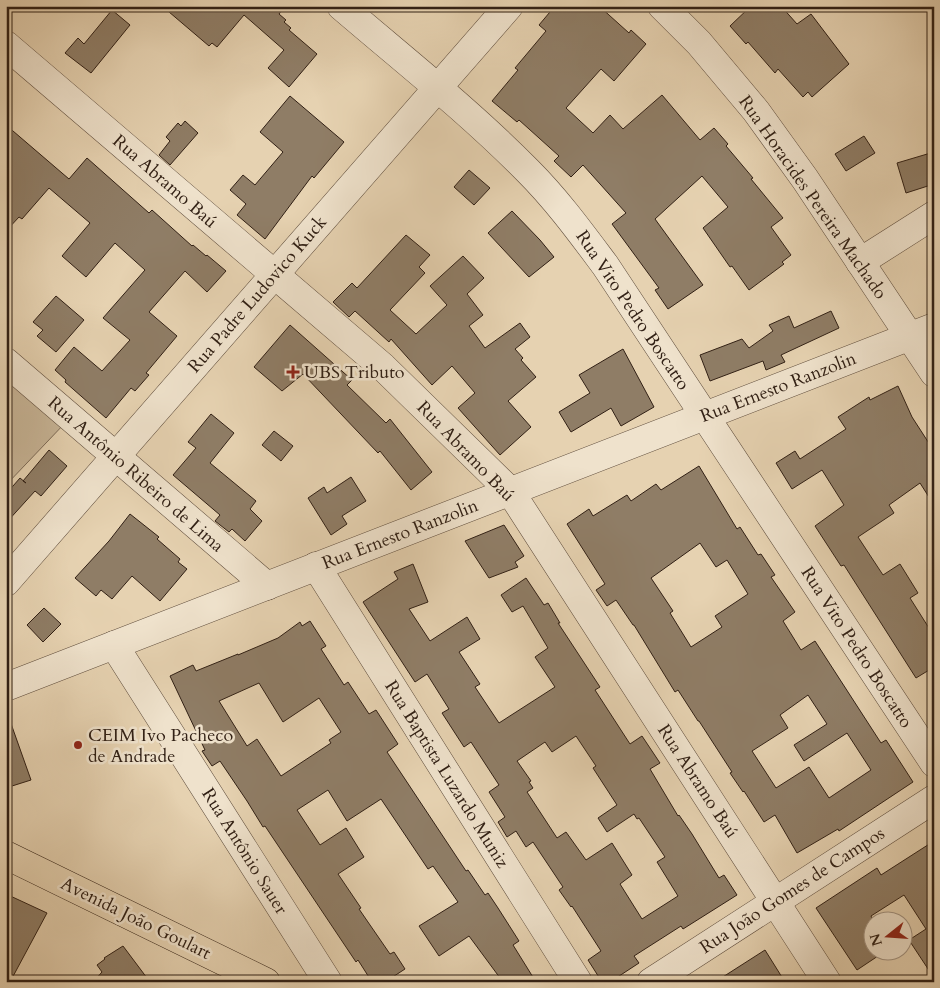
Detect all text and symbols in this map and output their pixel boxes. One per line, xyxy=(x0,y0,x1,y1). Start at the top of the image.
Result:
street label: Rua Horacides Pereira Machado xyxy=(732,90,893,304)
street label: Rua Abramo Baú xyxy=(107,129,223,234)
street label: Rua Padre Ludovico Kuck xyxy=(182,210,333,378)
street label: Rua Vito Pedro Boscatto xyxy=(570,225,696,395)
street label: Rua Ernesto Ranzolin xyxy=(696,346,861,429)
place label: UBS Tributo xyxy=(304,360,405,385)
marker: UBS Tributo xyxy=(286,365,300,379)
street label: Rua Antônio Ribeiro de Lima xyxy=(42,391,229,558)
street label: Rua Abramo Baú xyxy=(411,395,520,507)
street label: Rua Ernesto Ranzolin xyxy=(318,493,483,576)
street label: Rua Vito Pedro Boscatto xyxy=(795,562,918,733)
street label: Rua Baptista Luzardo Muniz xyxy=(378,676,515,873)
street label: Rua Abramo Baú xyxy=(651,719,744,843)
place label: CEIM Ivo Pacheco de Andrade xyxy=(88,723,234,769)
marker: CEIM Ivo Pacheco de Andrade xyxy=(72,739,84,751)
street label: Rua Antônio Sauer xyxy=(196,783,294,920)
street label: Rua João Gomes de Campos xyxy=(695,821,890,960)
street label: Avenida João Goulart xyxy=(56,871,215,966)
north arrow xyxy=(862,910,912,960)
text: N xyxy=(865,931,887,948)

